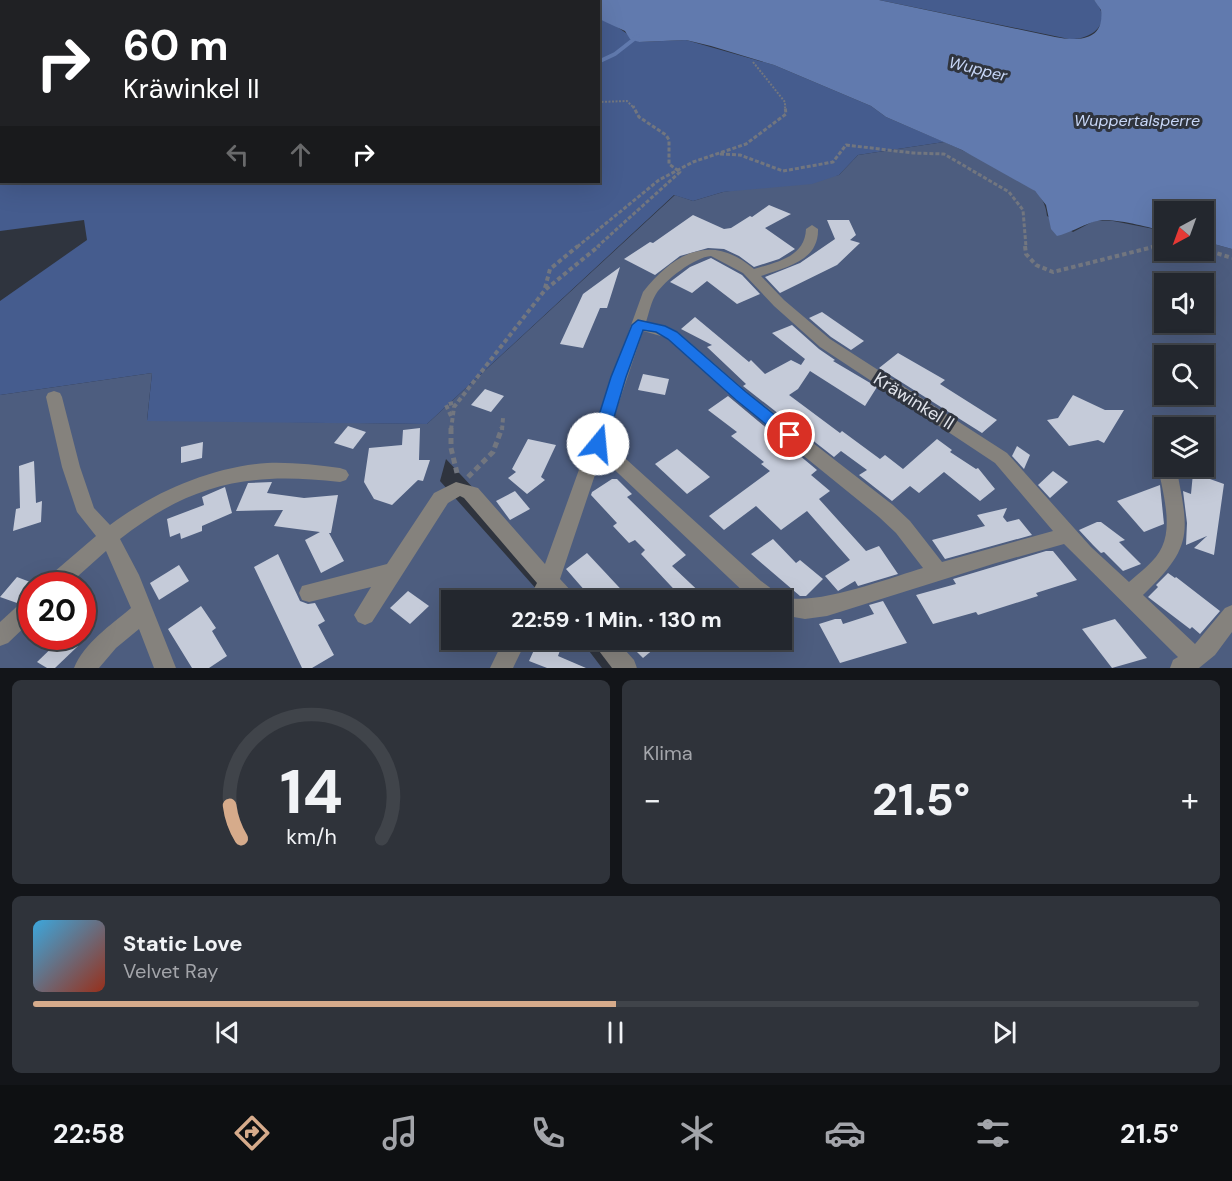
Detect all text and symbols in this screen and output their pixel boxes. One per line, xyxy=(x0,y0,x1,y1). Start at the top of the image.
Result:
text: 60 m xyxy=(123,18,229,73)
icon: right xyxy=(24,24,102,102)
water label: Wupper xyxy=(947,52,1010,87)
text: Kräwinkel II xyxy=(123,71,260,106)
water label: Wuppertalsperre xyxy=(1074,110,1200,131)
icon: left xyxy=(221,138,254,171)
icon: ahead xyxy=(284,138,317,171)
icon: right xyxy=(347,138,380,171)
north arrow xyxy=(1154,201,1214,261)
map controls xyxy=(1154,201,1214,477)
button: sound xyxy=(1154,273,1214,333)
button: search xyxy=(1154,345,1214,405)
street label: Kräwinkel II xyxy=(869,367,959,435)
pin xyxy=(764,409,815,460)
position arrow xyxy=(566,412,630,476)
button: layers xyxy=(1154,417,1214,477)
icon: arrive xyxy=(773,418,806,451)
speed limit sign: 20 xyxy=(18,572,96,650)
text: 22:59 · 1 Min. · 130 m xyxy=(511,605,722,634)
text: Klima xyxy=(643,740,693,766)
text: 14 xyxy=(279,751,343,832)
text: 21.5° xyxy=(872,770,970,829)
text: − xyxy=(643,778,661,821)
text: + xyxy=(1181,778,1199,821)
text: km/h xyxy=(286,823,336,851)
text: Static Love xyxy=(123,929,243,958)
text: Velvet Ray xyxy=(123,958,218,984)
icon: previous xyxy=(211,1016,244,1049)
icon: pause xyxy=(599,1016,632,1049)
icon: next xyxy=(988,1016,1021,1049)
icon: directions xyxy=(231,1112,273,1154)
icon: music xyxy=(379,1112,421,1154)
icon: phone xyxy=(527,1112,569,1154)
icon: climate xyxy=(676,1112,718,1154)
icon: car xyxy=(824,1112,866,1154)
icon: filters xyxy=(972,1112,1014,1154)
text: 22:58 xyxy=(53,1116,125,1151)
text: 21.5° xyxy=(1120,1116,1179,1151)

